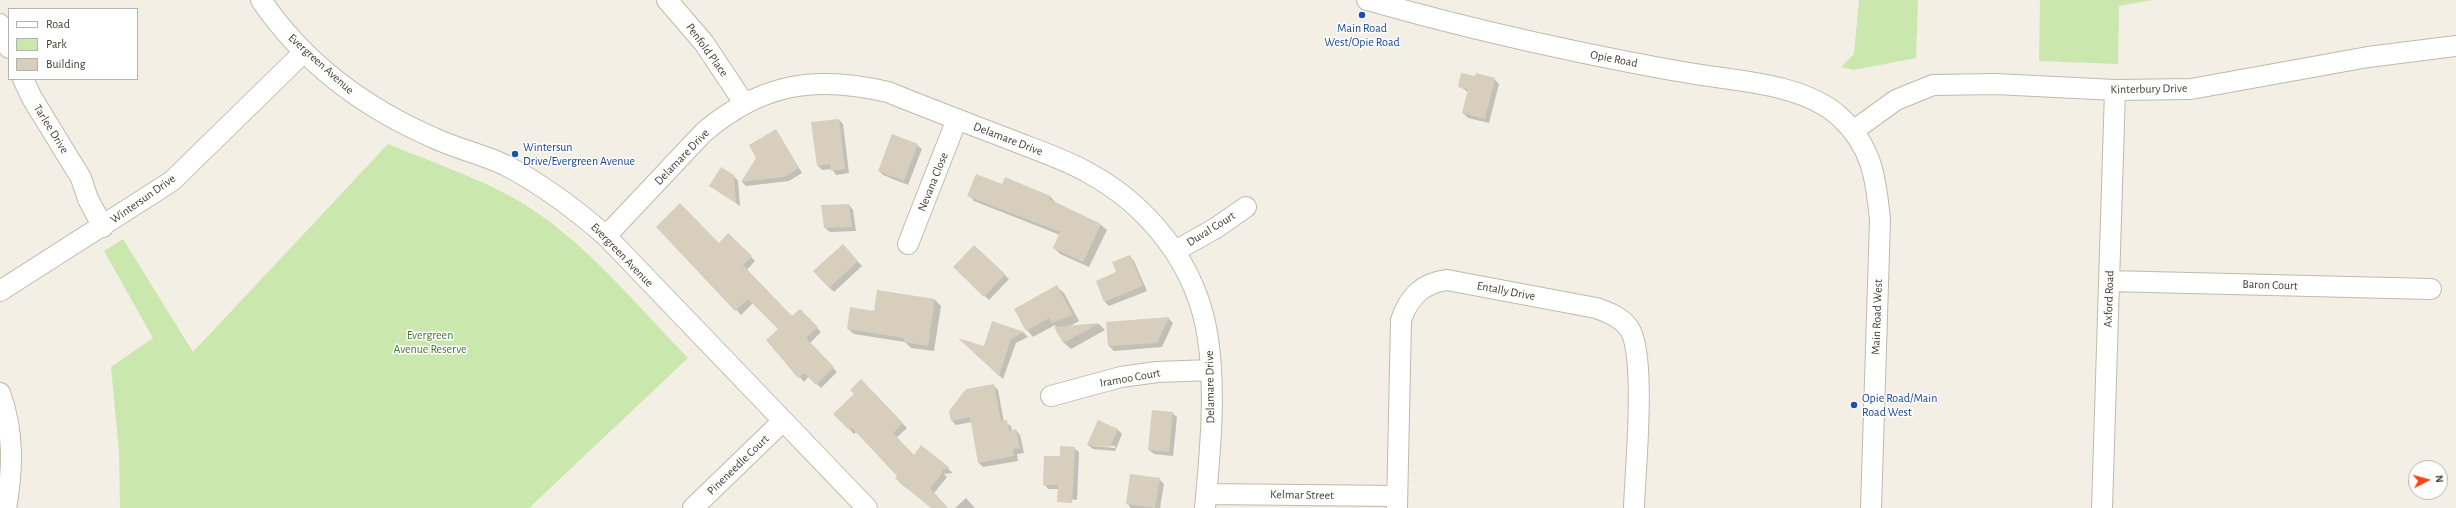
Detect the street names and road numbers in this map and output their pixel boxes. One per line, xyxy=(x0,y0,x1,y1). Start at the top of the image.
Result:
street label: Penfold Place xyxy=(683,20,731,80)
street label: Evergreen Avenue xyxy=(285,31,357,97)
street label: Opie Road xyxy=(1589,47,1639,71)
street label: Kinterbury Drive xyxy=(2110,81,2188,97)
street label: Tarlee Drive xyxy=(30,102,72,156)
street label: Delamare Drive xyxy=(971,119,1045,159)
street label: Delamare Drive xyxy=(651,126,713,188)
street label: Nevana Close xyxy=(915,150,951,214)
street label: Wintersun Drive xyxy=(108,171,178,227)
street label: Duval Court xyxy=(1184,208,1238,250)
street label: Evergreen Avenue xyxy=(588,220,656,290)
street label: Axford Road xyxy=(2101,270,2117,328)
street label: Baron Court xyxy=(2242,277,2298,293)
street label: Entally Drive xyxy=(1476,278,1536,304)
street label: Main Road West xyxy=(1868,279,1886,355)
street label: Delamare Drive xyxy=(1202,350,1218,424)
street label: Iramoo Court xyxy=(1099,366,1161,390)
street label: Pineneedle Court xyxy=(704,432,772,498)
street label: Kelmar Street xyxy=(1270,487,1334,503)

